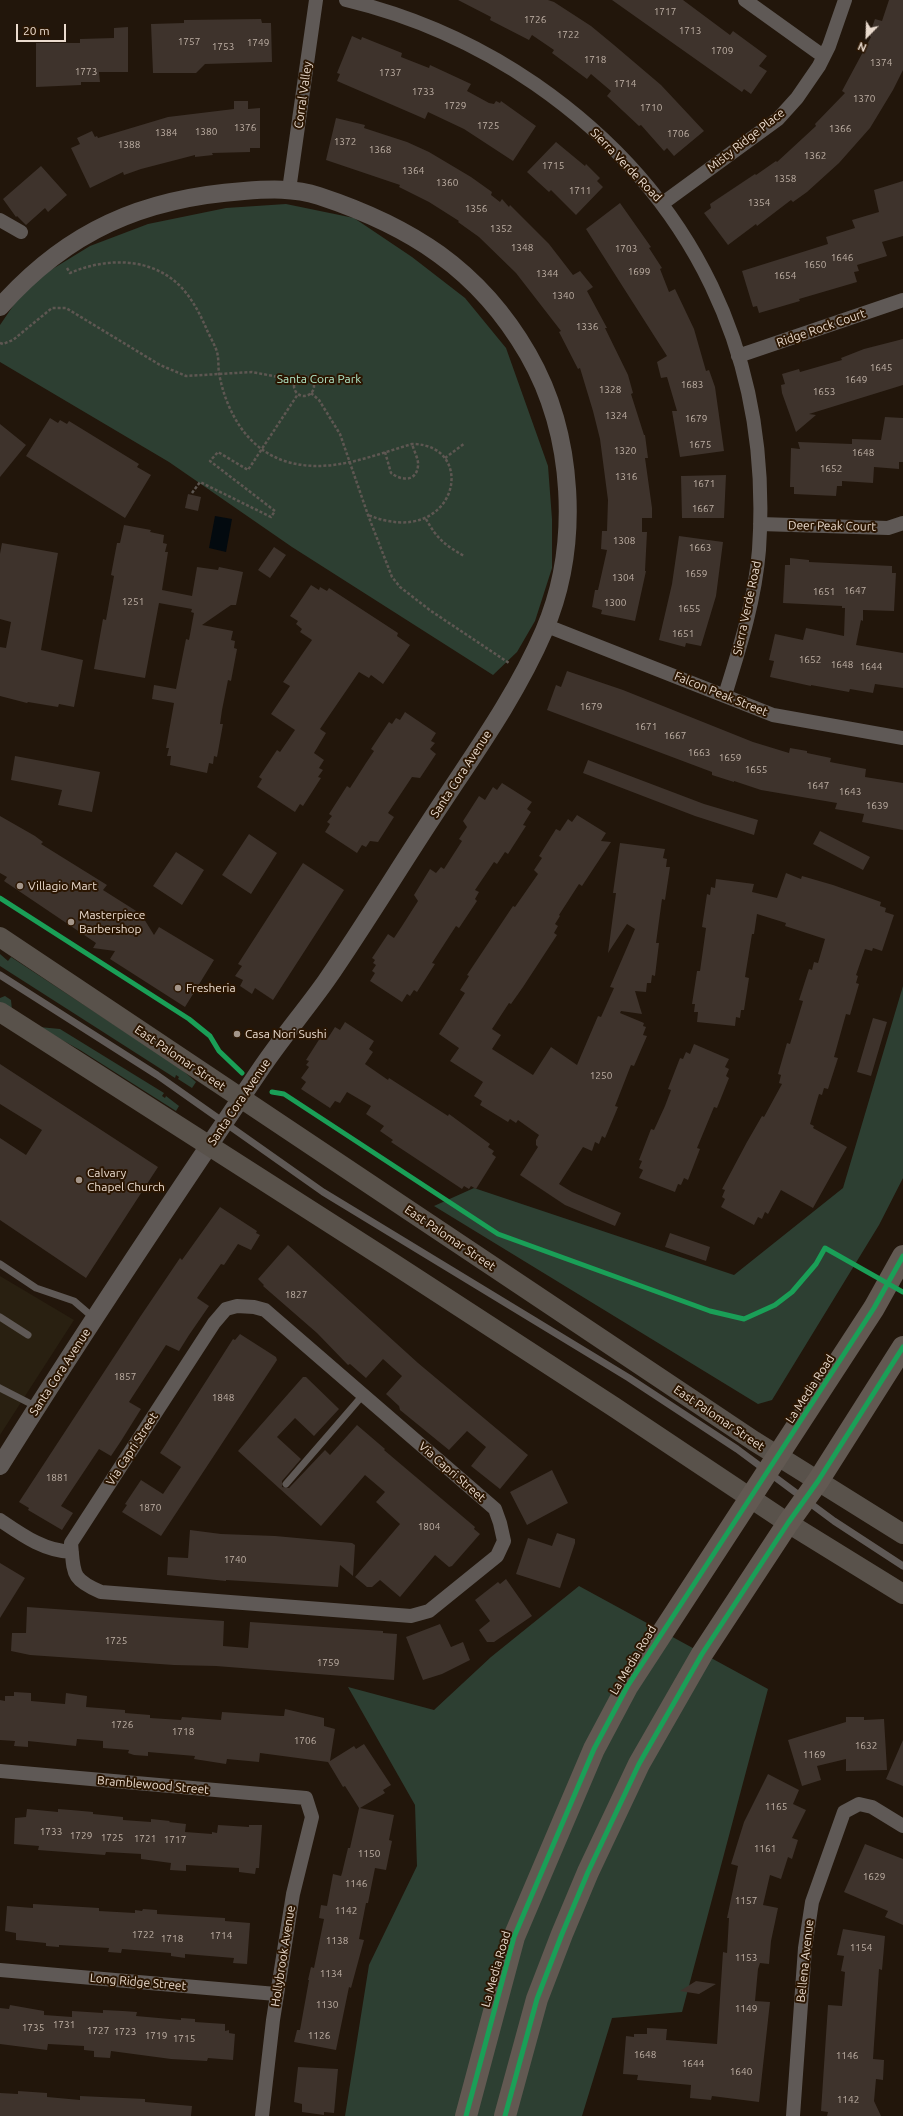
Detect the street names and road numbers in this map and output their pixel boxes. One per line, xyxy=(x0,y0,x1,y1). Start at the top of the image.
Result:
street label: Corral Valley xyxy=(291,60,315,130)
street label: Misty Ridge Place xyxy=(704,105,788,175)
street label: Sierra Verde Road xyxy=(587,125,665,205)
street label: Ridge Rock Court xyxy=(775,306,867,350)
street label: Deer Peak Court xyxy=(788,518,876,534)
street label: Sierra Verde Road xyxy=(730,559,764,657)
street label: Falcon Peak Street xyxy=(672,669,770,719)
street label: Santa Cora Avenue xyxy=(427,728,495,820)
street label: East Palomar Street xyxy=(132,1022,228,1094)
street label: Santa Cora Avenue xyxy=(205,1056,273,1148)
street label: East Palomar Street xyxy=(402,1202,498,1274)
street label: Santa Cora Avenue xyxy=(26,1326,94,1418)
street label: La Media Road xyxy=(783,1352,837,1426)
street label: East Palomar Street xyxy=(671,1382,767,1454)
street label: Via Capri Street xyxy=(103,1410,161,1488)
street label: Via Capri Street xyxy=(416,1439,488,1505)
street label: La Media Road xyxy=(607,1623,659,1697)
street label: Bramblewood Street xyxy=(97,1773,209,1797)
street label: Hollybrook Avenue xyxy=(268,1904,298,2008)
street label: Bellena Avenue xyxy=(793,1919,817,2003)
street label: La Media Road xyxy=(478,1929,514,2009)
street label: Long Ridge Street xyxy=(89,1971,187,1993)

